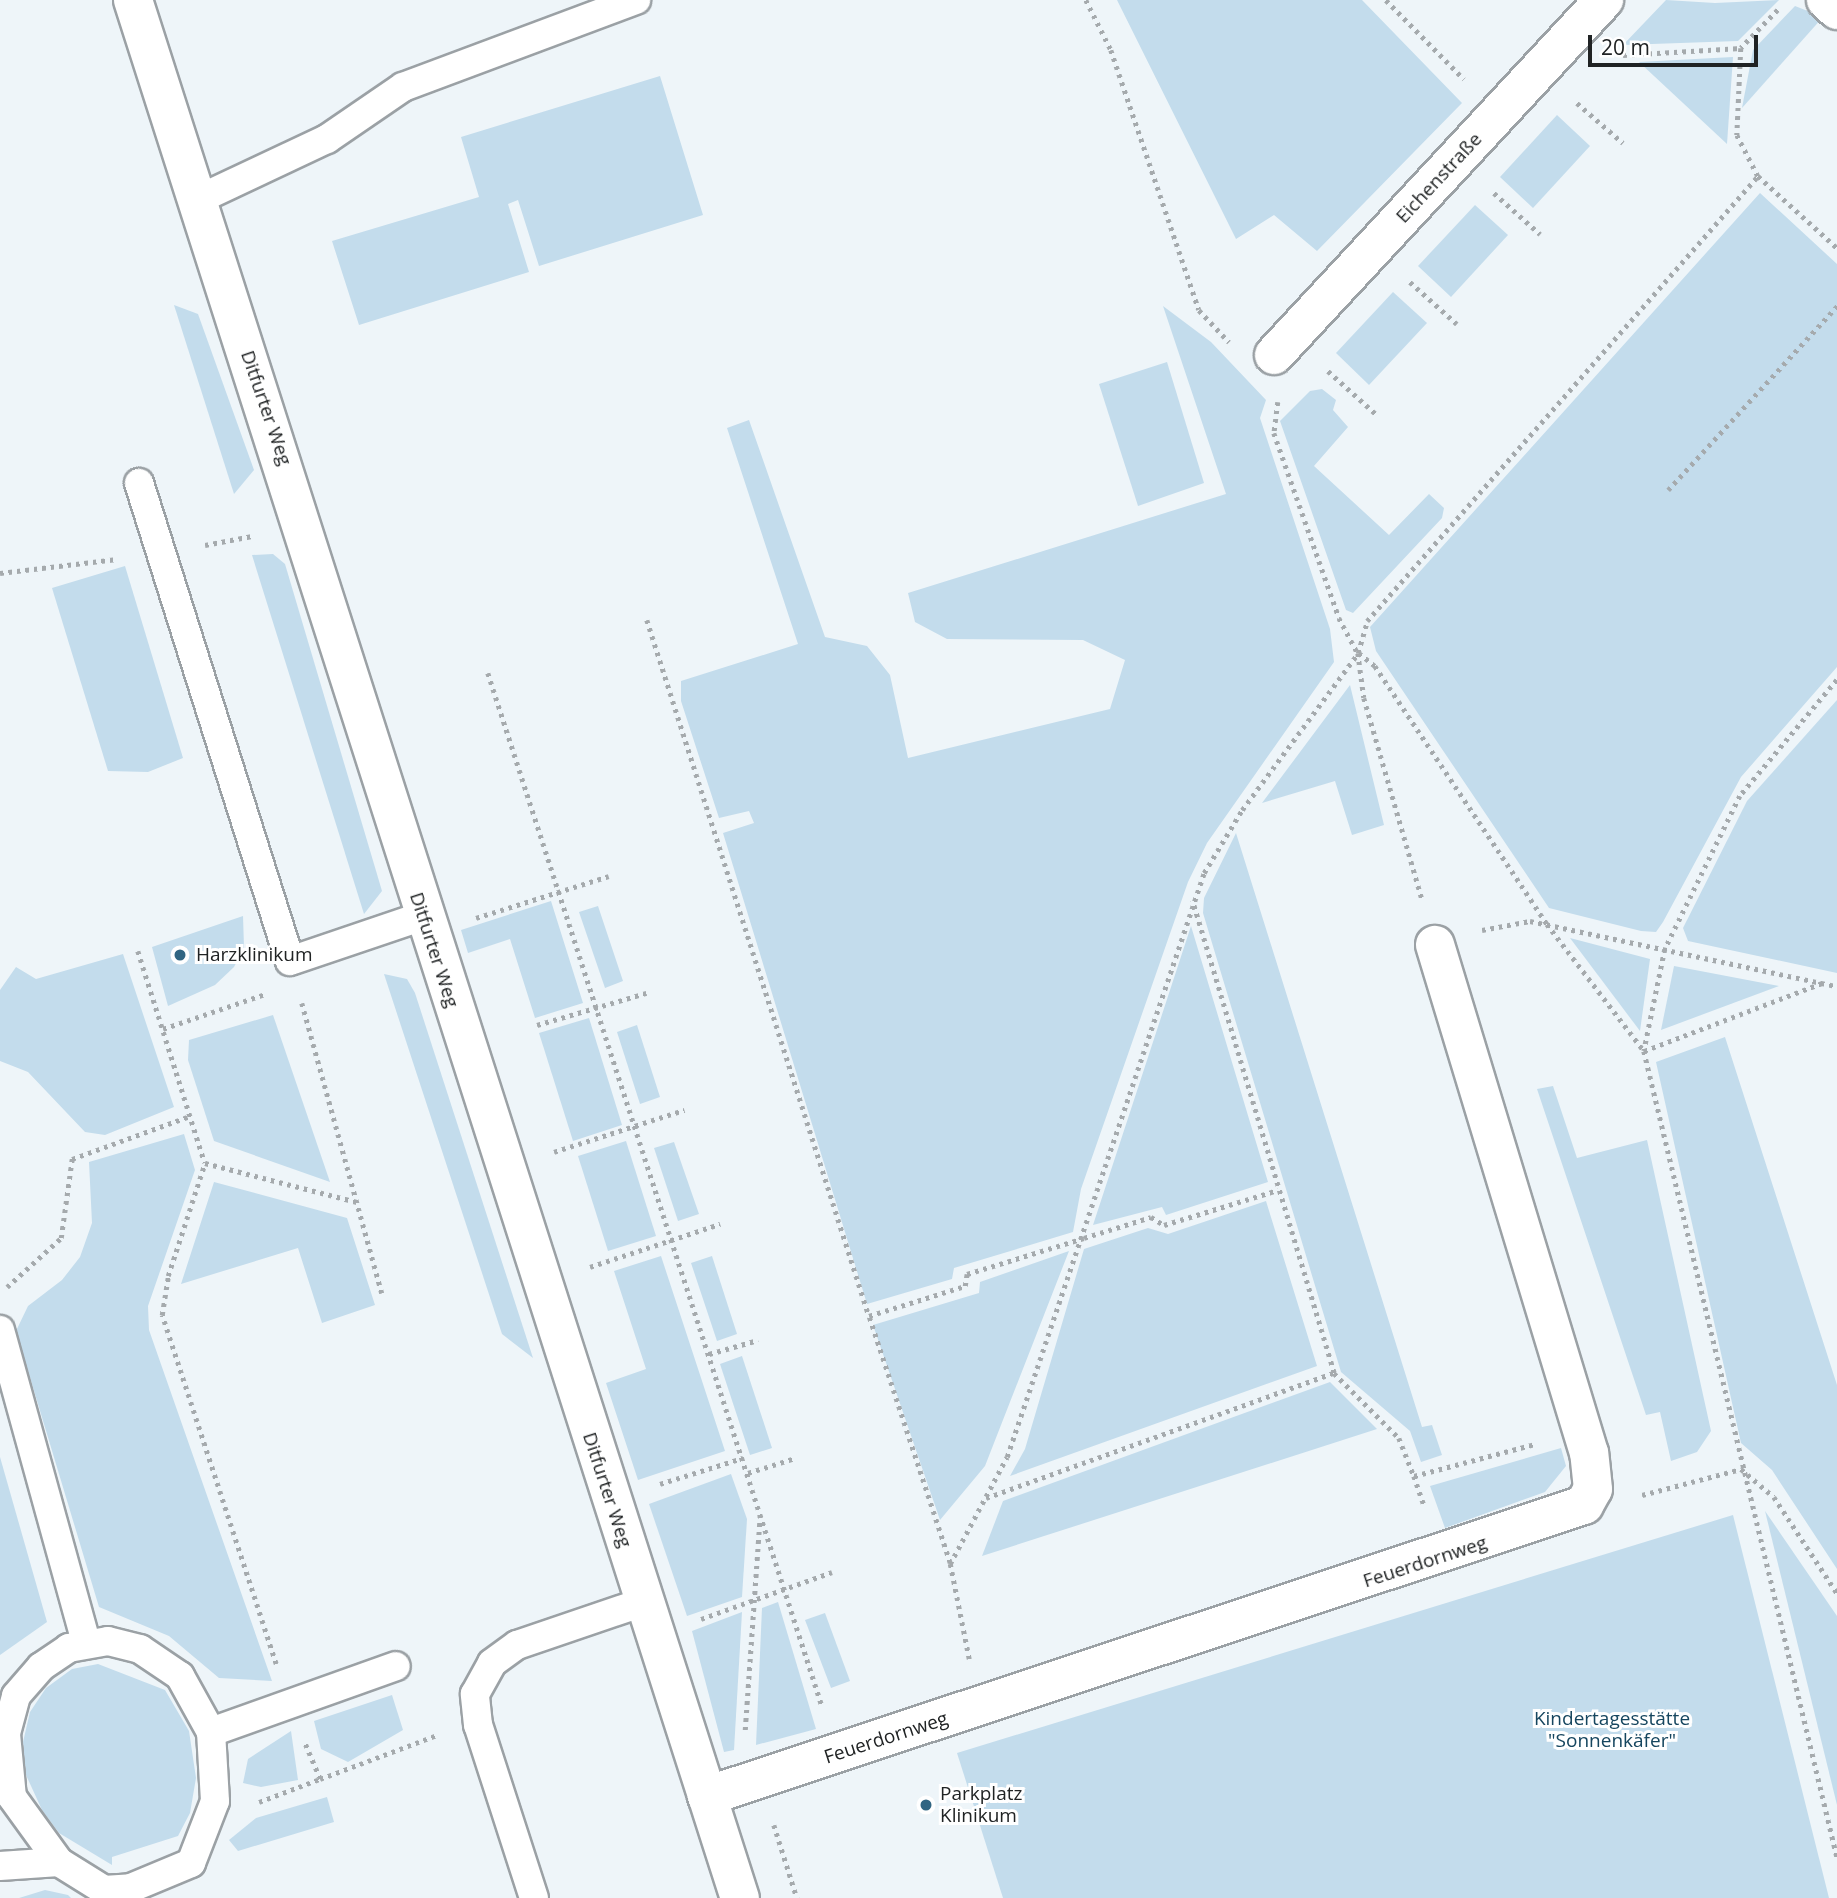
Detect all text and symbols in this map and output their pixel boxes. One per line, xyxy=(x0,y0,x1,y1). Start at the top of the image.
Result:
scale bar xyxy=(1592,21,1762,65)
text: 20 m xyxy=(1601,33,1650,61)
street label: Eichenstraße xyxy=(1391,128,1487,228)
street label: Ditfurter Weg xyxy=(236,348,296,468)
street label: Ditfurter Weg xyxy=(405,889,463,1011)
place label: Harzklinikum xyxy=(196,944,312,966)
marker: Harzklinikum xyxy=(170,945,190,965)
street label: Ditfurter Weg xyxy=(578,1429,636,1551)
street label: Feuerdornweg xyxy=(1360,1531,1490,1593)
street label: Feuerdornweg xyxy=(821,1707,951,1769)
park label: Kindertagesstätte "Sonnenkäfer" xyxy=(1534,1708,1690,1752)
place label: Parkplatz Klinikum xyxy=(940,1783,1022,1827)
marker: Parkplatz Klinikum xyxy=(918,1797,934,1813)

